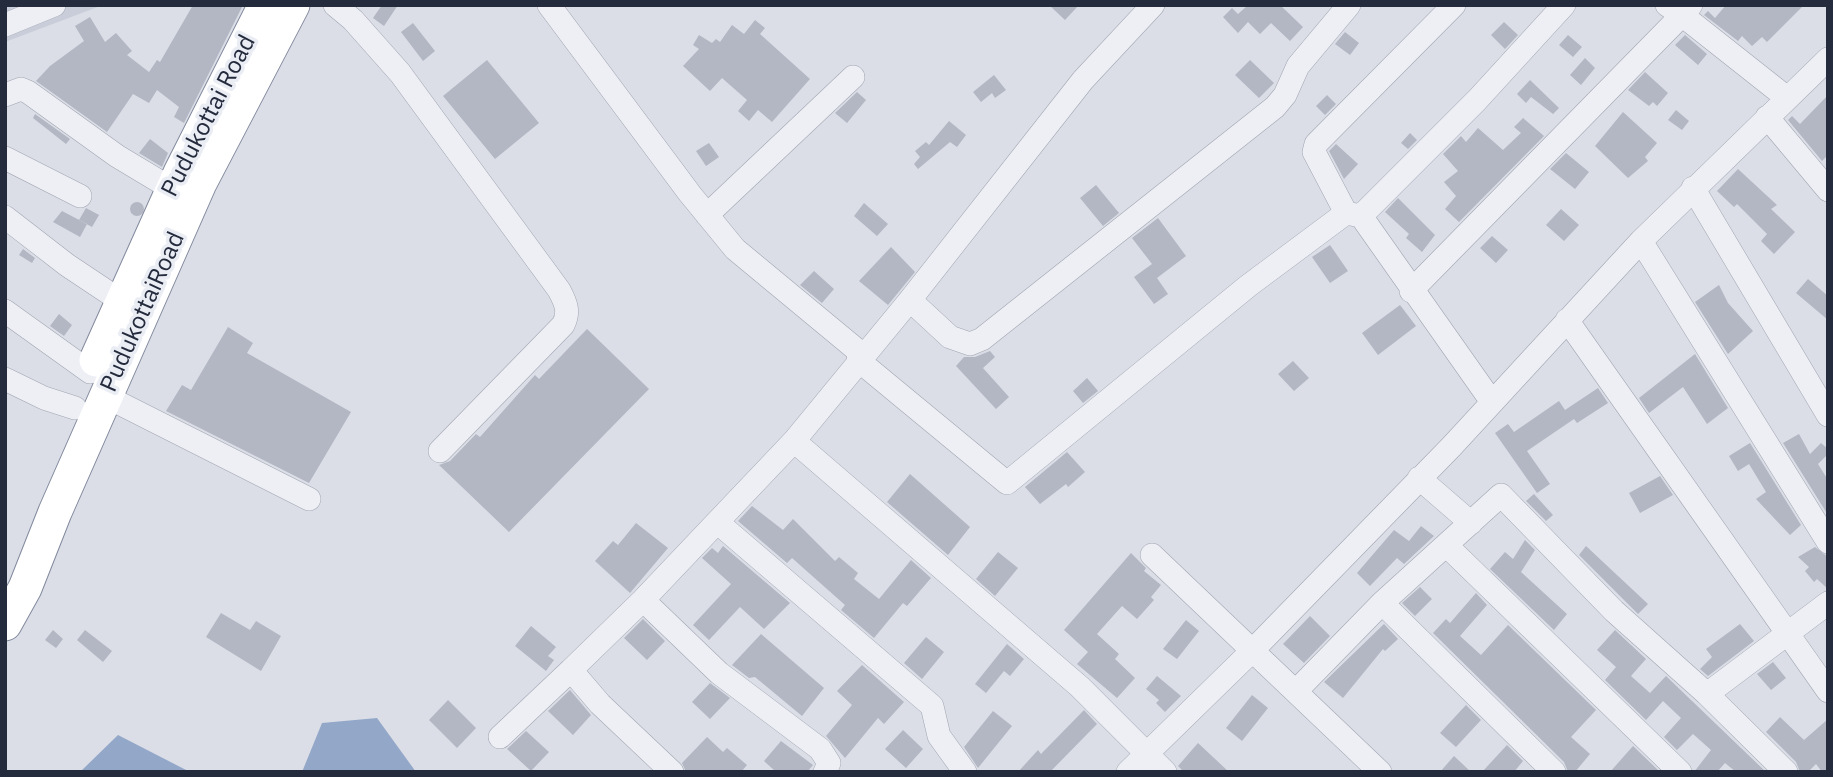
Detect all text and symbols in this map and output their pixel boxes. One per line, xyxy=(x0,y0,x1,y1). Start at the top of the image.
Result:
street label: Pudukottai Road xyxy=(156,30,262,202)
street label: PudukottaiRoad xyxy=(95,228,191,396)

